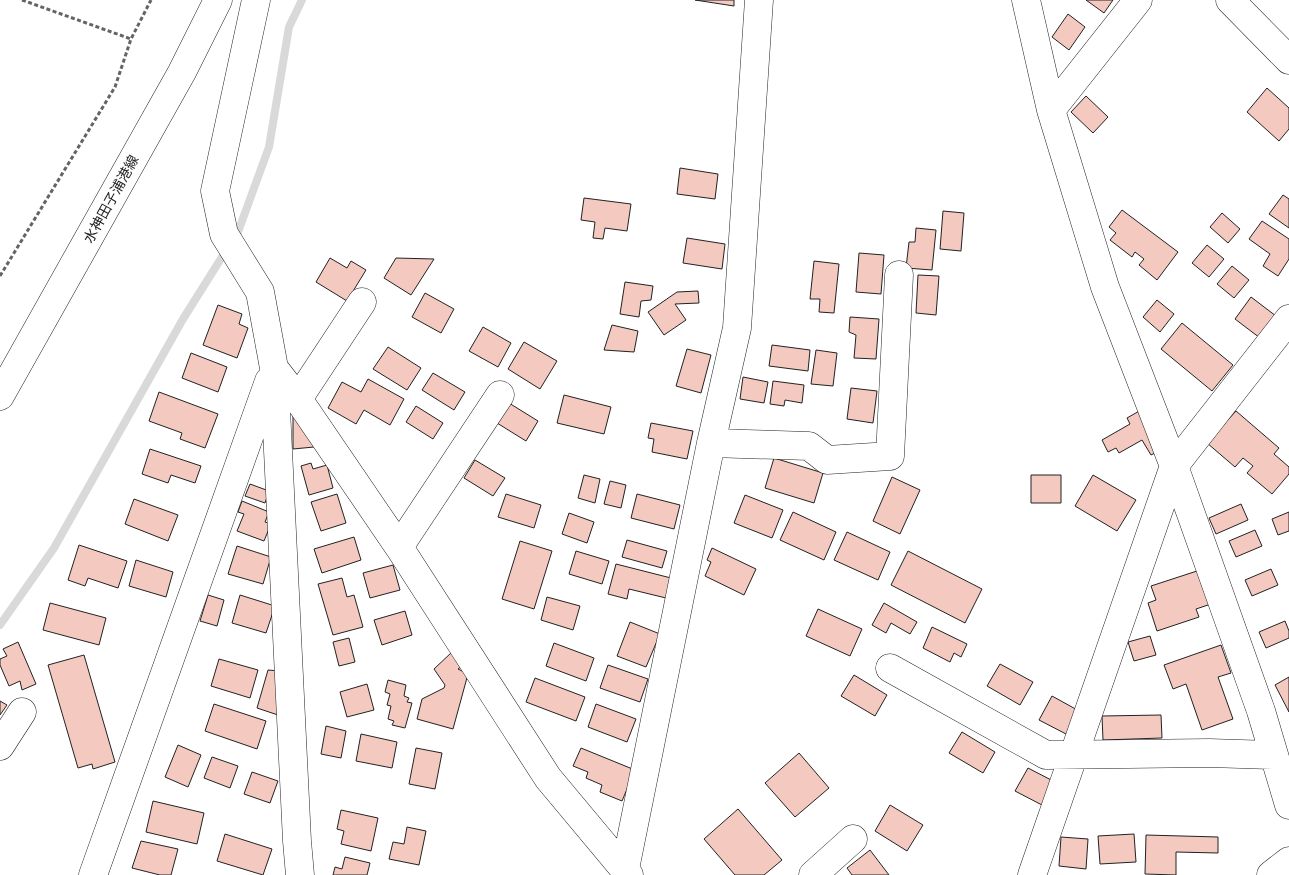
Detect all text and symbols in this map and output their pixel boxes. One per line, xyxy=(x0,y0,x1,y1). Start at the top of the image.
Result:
street label: 水神田子浦港線 xyxy=(79,152,143,246)

